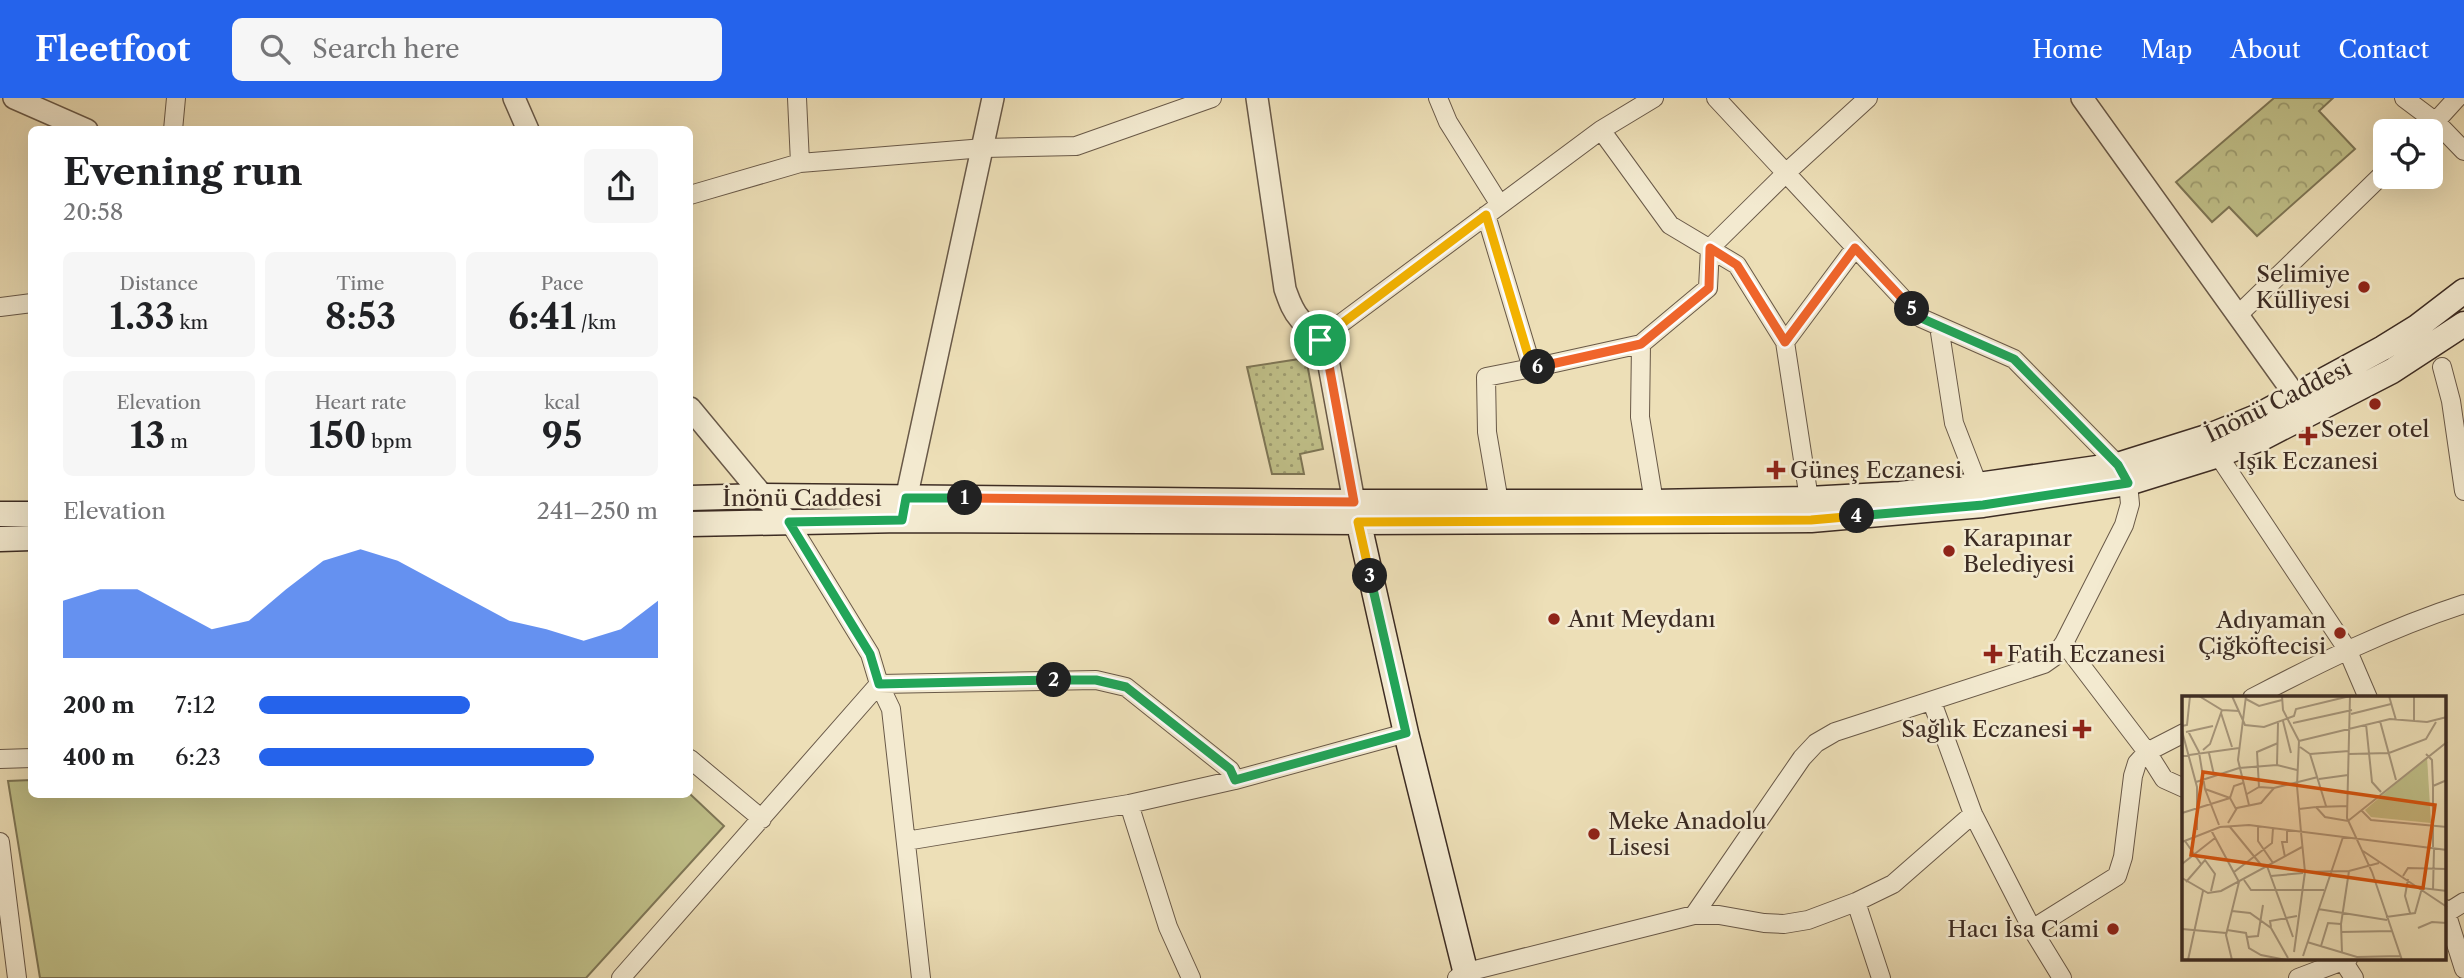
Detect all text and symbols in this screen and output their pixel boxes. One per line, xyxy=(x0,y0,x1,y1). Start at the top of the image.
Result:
search box xyxy=(232,18,722,81)
text: Fleetfoot xyxy=(35,29,190,70)
icon: search xyxy=(256,30,294,68)
text: Search here xyxy=(312,33,460,65)
text: Home xyxy=(2032,35,2103,64)
text: Map xyxy=(2141,35,2192,64)
text: About xyxy=(2230,35,2301,64)
text: Contact xyxy=(2339,35,2429,64)
map controls xyxy=(2373,119,2443,189)
button: locate xyxy=(2373,119,2443,189)
text: Evening run xyxy=(63,148,303,195)
button: share xyxy=(584,149,658,223)
text: 20:58 xyxy=(63,198,123,226)
place label: Selimiye Külliyesi xyxy=(2256,260,2350,314)
text: Distance xyxy=(120,272,198,295)
text: Time xyxy=(336,272,385,295)
text: Pace xyxy=(541,272,584,295)
marker: Selimiye Külliyesi xyxy=(2356,279,2372,295)
pin: 5 xyxy=(1895,292,1930,326)
text: 1.33 xyxy=(109,295,174,338)
text: 8:53 xyxy=(325,295,396,338)
text: 6:41 xyxy=(508,295,576,338)
text: 5 xyxy=(1906,297,1917,320)
pin xyxy=(1290,310,1350,370)
text: km xyxy=(174,311,208,334)
text: /km xyxy=(576,311,616,334)
icon: arrive xyxy=(1301,321,1339,359)
pin: 6 xyxy=(1520,350,1556,384)
street label: İnönü Caddesi xyxy=(2200,354,2356,448)
text: 6 xyxy=(1532,355,1543,378)
text: Elevation xyxy=(116,391,201,414)
text: Heart rate xyxy=(315,391,406,414)
text: kcal xyxy=(544,391,580,414)
marker: Sezer otel xyxy=(2367,396,2383,412)
text: 13 xyxy=(130,414,165,457)
text: 150 xyxy=(309,414,366,457)
text: 95 xyxy=(542,414,582,457)
place label: Sezer otel xyxy=(2321,415,2430,443)
marker: Işık Eczanesi xyxy=(2300,428,2316,444)
text: m xyxy=(165,430,188,453)
text: bpm xyxy=(366,430,412,453)
place label: Işık Eczanesi xyxy=(2238,447,2378,475)
place label: Güneş Eczanesi xyxy=(1790,456,1962,484)
marker: Güneş Eczanesi xyxy=(1768,462,1784,478)
pin: 1 xyxy=(948,480,982,516)
street label: İnönü Caddesi xyxy=(722,484,882,512)
text: 1 xyxy=(960,486,969,509)
text: Elevation xyxy=(63,497,166,525)
text: 241–250 m xyxy=(537,497,658,525)
pin: 4 xyxy=(1840,498,1874,534)
text: 4 xyxy=(1851,504,1862,527)
place label: Karapınar Belediyesi xyxy=(1963,524,2075,578)
marker: Karapınar Belediyesi xyxy=(1941,543,1957,559)
pin: 3 xyxy=(1352,559,1388,594)
text: 3 xyxy=(1364,564,1375,587)
place label: Anıt Meydanı xyxy=(1567,605,1716,633)
place label: Adıyaman Çiğköftecisi xyxy=(2198,606,2326,660)
marker: Anıt Meydanı xyxy=(1546,611,1562,627)
marker: Adıyaman Çiğköftecisi xyxy=(2332,625,2348,641)
place label: Fatih Eczanesi xyxy=(2007,640,2165,668)
marker: Fatih Eczanesi xyxy=(1985,646,2001,662)
pin: 2 xyxy=(1036,662,1072,698)
text: 2 xyxy=(1048,668,1059,691)
text: 200 m xyxy=(63,691,135,719)
text: 7:12 xyxy=(175,691,216,719)
inset map xyxy=(2182,696,2446,960)
place label: Sağlık Eczanesi xyxy=(1901,715,2068,743)
marker: Sağlık Eczanesi xyxy=(2074,721,2090,737)
text: 400 m xyxy=(63,743,135,771)
text: 6:23 xyxy=(175,743,221,771)
place label: Meke Anadolu Lisesi xyxy=(1608,807,1767,861)
marker: Meke Anadolu Lisesi xyxy=(1586,826,1602,842)
place label: Hacı İsa Cami xyxy=(1947,915,2099,943)
marker: Hacı İsa Cami xyxy=(2105,921,2121,937)

